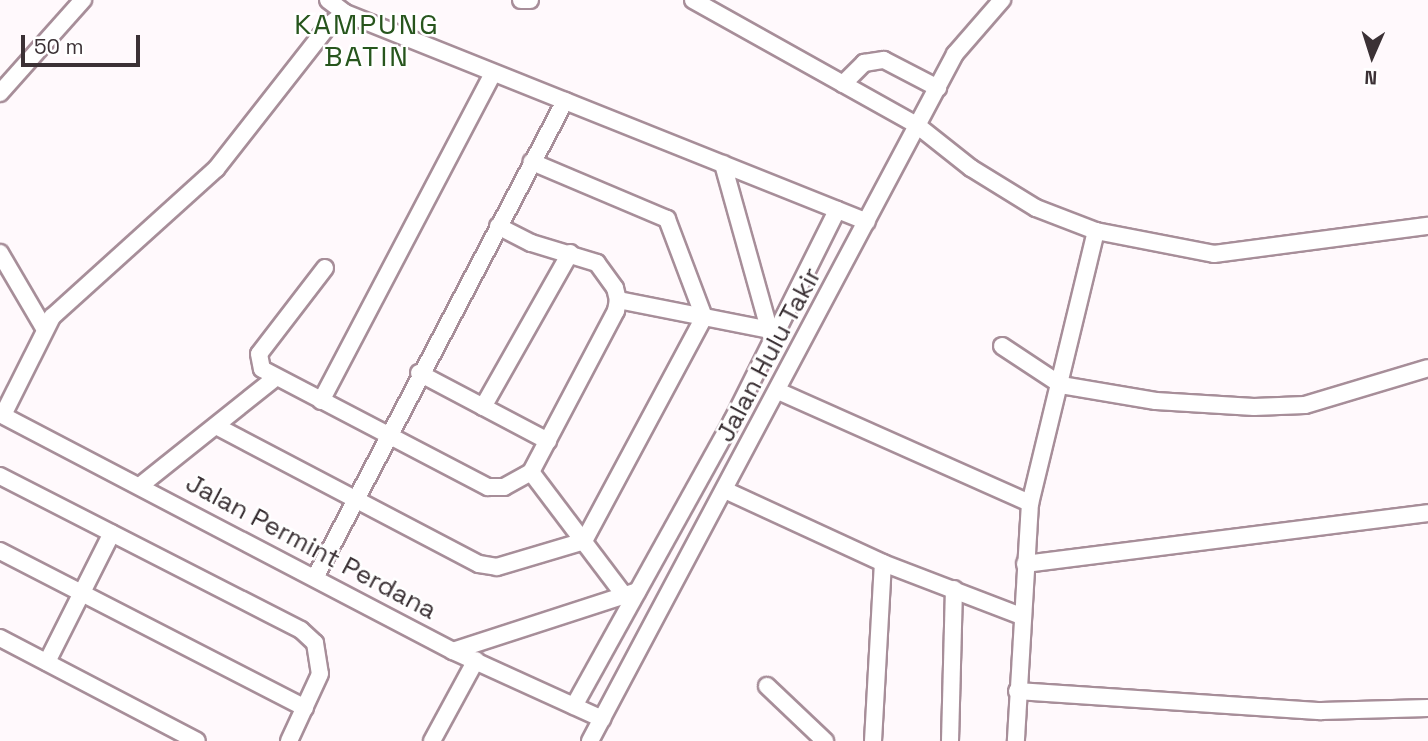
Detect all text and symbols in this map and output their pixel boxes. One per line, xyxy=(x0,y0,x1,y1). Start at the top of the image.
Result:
district label: KAMPUNG BATIN xyxy=(295,7,439,73)
scale bar xyxy=(24,21,144,65)
north arrow xyxy=(1337,21,1407,91)
text: 50 m xyxy=(34,33,84,60)
text: N xyxy=(1364,65,1378,90)
street label: Jalan Hulu Takir xyxy=(710,262,828,448)
street label: Jalan Permint Perdana xyxy=(180,468,442,626)

